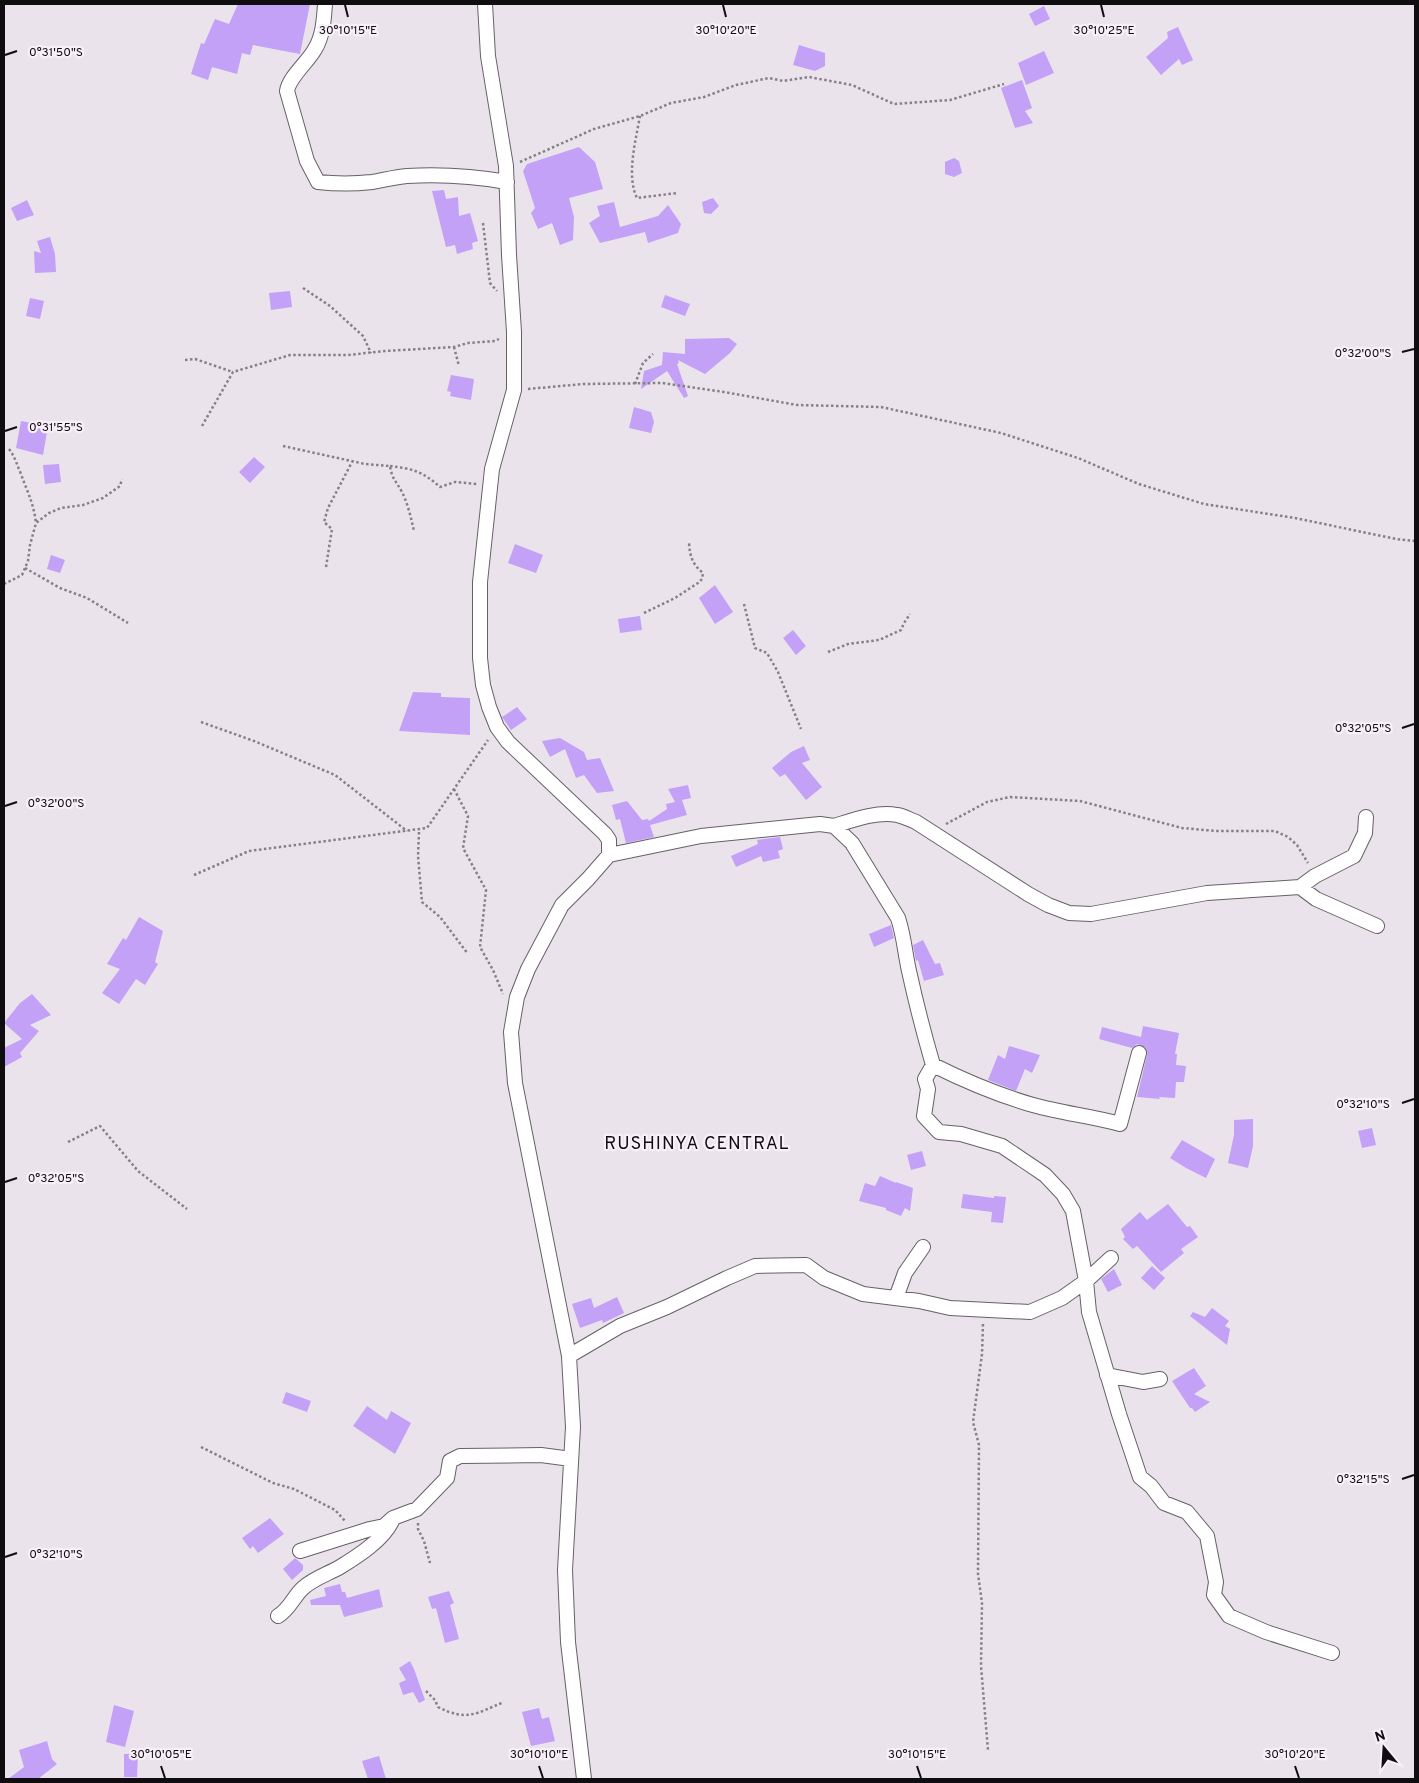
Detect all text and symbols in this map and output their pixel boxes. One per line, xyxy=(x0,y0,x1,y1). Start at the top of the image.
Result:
text: 30°10'15"E xyxy=(319,23,377,39)
text: 30°10'20"E xyxy=(695,23,757,39)
text: 30°10'25"E xyxy=(1073,23,1135,39)
text: 0°31'50"S xyxy=(29,45,83,61)
text: 0°32'00"S xyxy=(1335,346,1391,362)
text: 0°31'55"S xyxy=(29,420,83,436)
text: 0°32'05"S xyxy=(1335,721,1391,737)
text: 0°32'00"S xyxy=(28,796,84,812)
text: 0°32'10"S xyxy=(1336,1097,1390,1113)
district label: RUSHINYA CENTRAL xyxy=(604,1133,790,1156)
text: 0°32'05"S xyxy=(28,1171,84,1187)
text: 0°32'15"S xyxy=(1336,1472,1390,1488)
text: 0°32'10"S xyxy=(29,1547,83,1563)
north arrow xyxy=(1359,1723,1409,1773)
text: N xyxy=(1373,1727,1388,1747)
text: 30°10'05"E xyxy=(130,1747,192,1763)
text: 30°10'10"E xyxy=(510,1747,568,1763)
text: 30°10'15"E xyxy=(888,1747,946,1763)
text: 30°10'20"E xyxy=(1264,1747,1326,1763)

